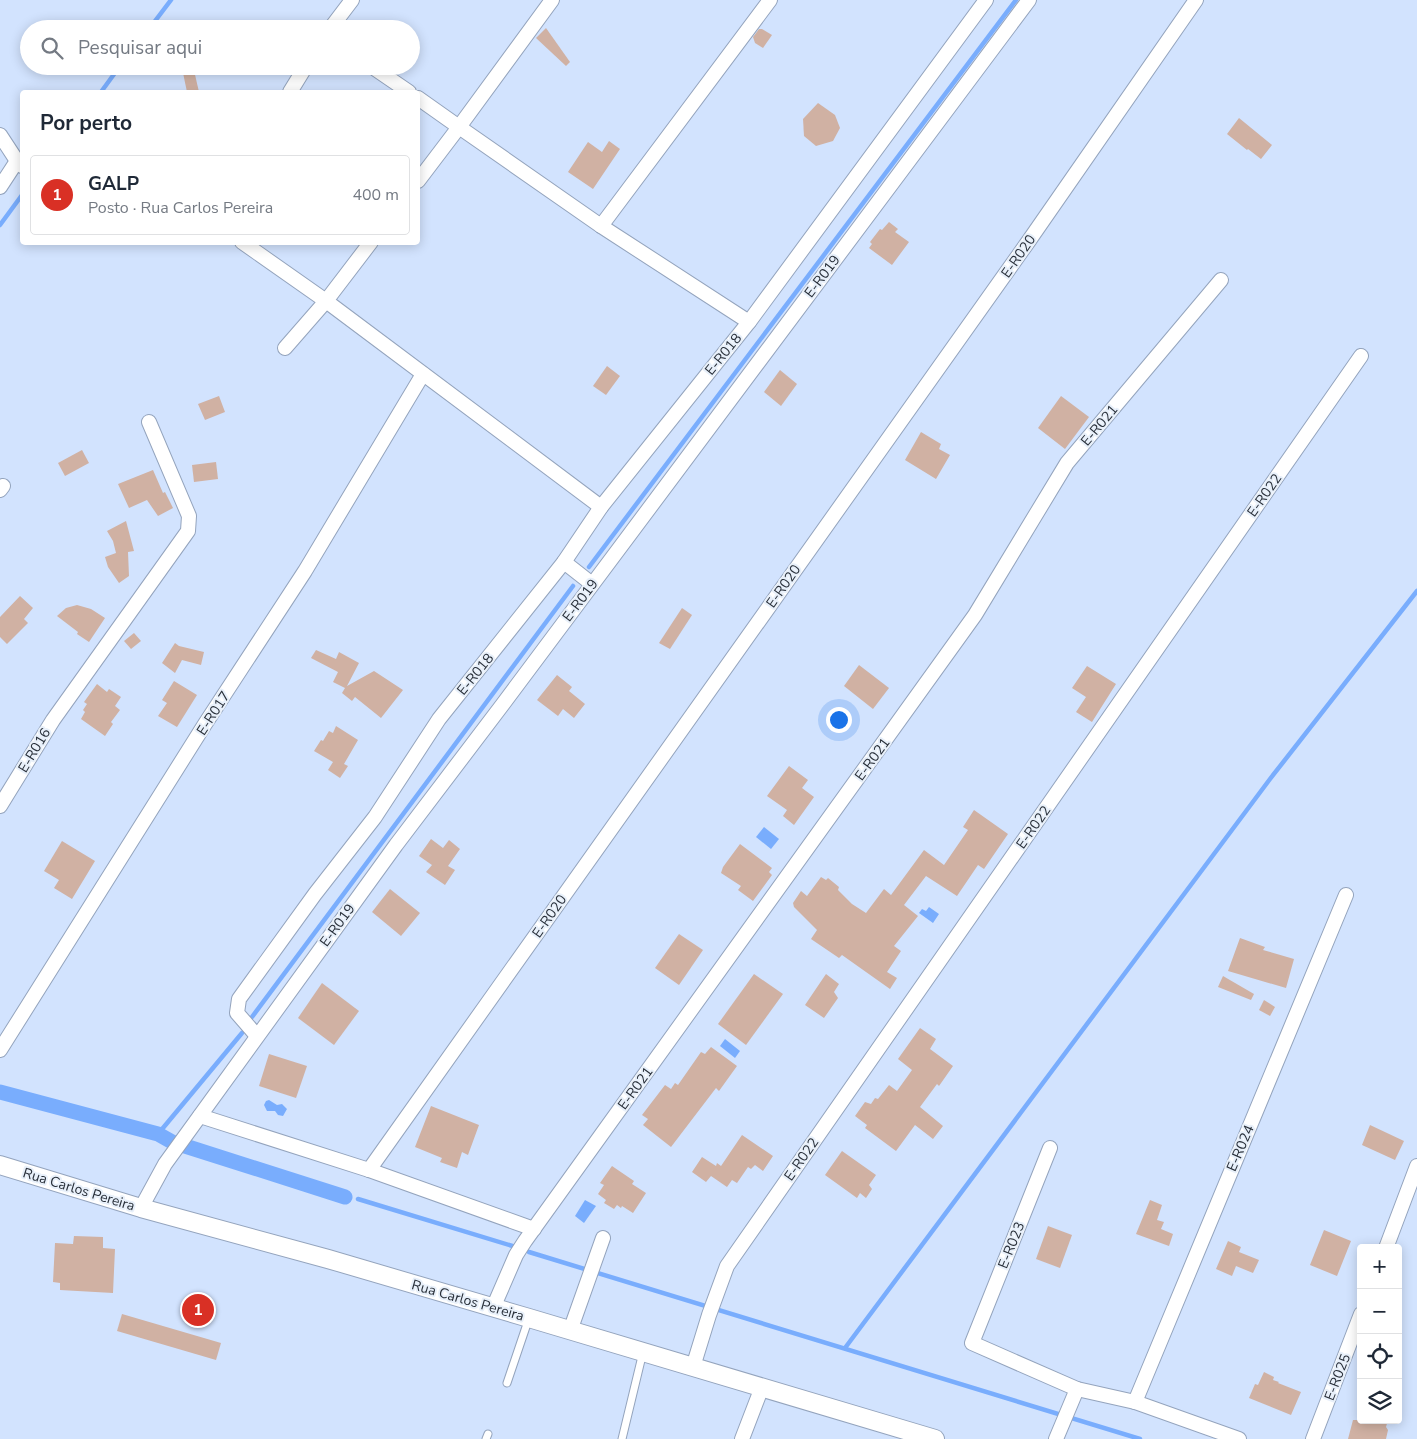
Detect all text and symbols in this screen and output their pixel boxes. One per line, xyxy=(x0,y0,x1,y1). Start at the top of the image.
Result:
search box xyxy=(20,20,420,75)
icon: search xyxy=(38,34,66,62)
text: Pesquisar aqui xyxy=(78,35,202,61)
text: Por perto xyxy=(40,109,132,137)
text: GALP xyxy=(88,171,139,197)
text: 1 xyxy=(52,184,62,206)
text: 400 m xyxy=(352,184,399,206)
text: Posto · Rua Carlos Pereira xyxy=(88,197,273,219)
street label: E-R020 xyxy=(997,231,1040,282)
street label: E-R019 xyxy=(800,251,845,301)
street label: E-R018 xyxy=(701,329,746,379)
street label: E-R021 xyxy=(1076,401,1122,450)
street label: E-R022 xyxy=(1243,470,1286,521)
street label: E-R020 xyxy=(762,561,805,612)
street label: E-R019 xyxy=(558,575,603,625)
street label: E-R018 xyxy=(453,649,498,699)
street label: E-R017 xyxy=(192,688,235,739)
your location xyxy=(826,707,852,733)
street label: E-R016 xyxy=(14,725,55,776)
street label: E-R021 xyxy=(850,734,894,785)
street label: E-R022 xyxy=(1012,802,1055,853)
street label: E-R020 xyxy=(528,891,571,942)
street label: E-R019 xyxy=(315,900,359,951)
street label: E-R021 xyxy=(613,1063,657,1114)
street label: E-R024 xyxy=(1222,1122,1259,1174)
street label: E-R022 xyxy=(780,1134,823,1185)
street label: Rua Carlos Pereira xyxy=(21,1163,137,1216)
street label: E-R023 xyxy=(994,1219,1029,1271)
map controls xyxy=(1357,1244,1402,1424)
button: + xyxy=(1357,1244,1402,1289)
street label: Rua Carlos Pereira xyxy=(409,1275,526,1326)
button: − xyxy=(1357,1289,1402,1334)
pin: 1 xyxy=(182,1291,214,1329)
button: locate xyxy=(1357,1334,1402,1379)
street label: E-R025 xyxy=(1320,1351,1355,1403)
button: layers xyxy=(1357,1379,1402,1424)

